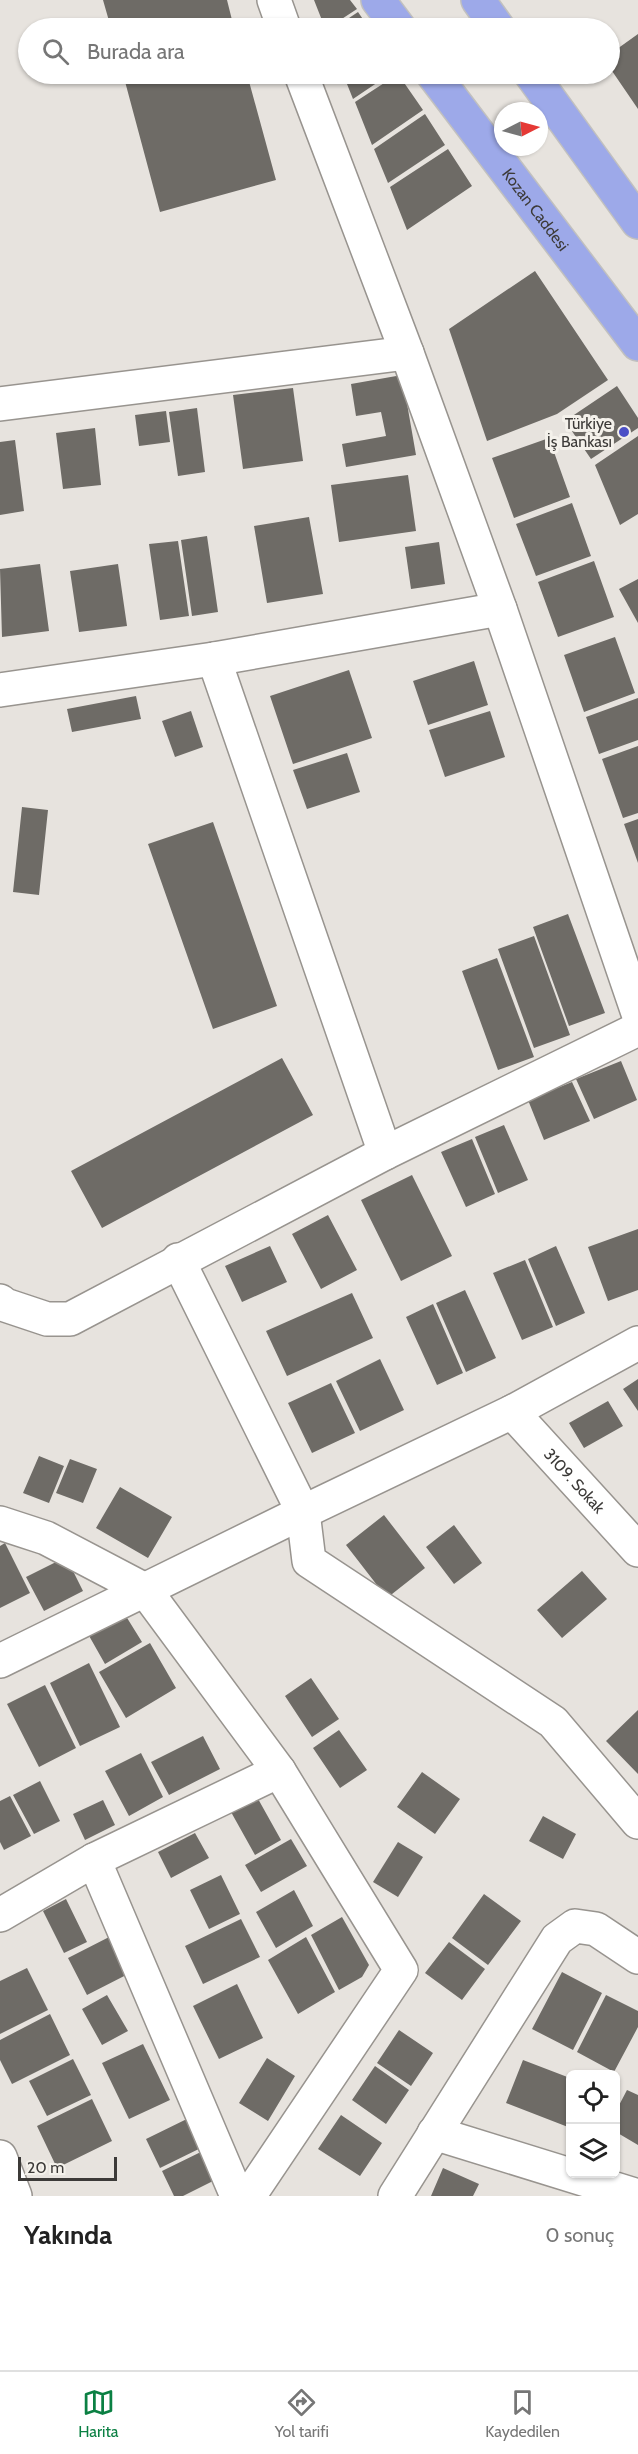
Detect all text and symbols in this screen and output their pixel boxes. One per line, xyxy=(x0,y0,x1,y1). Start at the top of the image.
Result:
search box xyxy=(18,18,620,84)
icon: search xyxy=(39,35,72,68)
text: Burada ara xyxy=(87,38,185,65)
north arrow xyxy=(494,102,548,156)
street label: Kozan Caddesi xyxy=(498,164,573,254)
place label: Türkiye İş Bankası xyxy=(547,414,612,451)
marker: Türkiye İş Bankası xyxy=(617,425,631,439)
street label: 3109. Sokak xyxy=(540,1444,610,1518)
map controls xyxy=(566,2070,620,2178)
button: locate xyxy=(566,2070,620,2124)
button: layers xyxy=(566,2124,620,2178)
scale bar xyxy=(18,2154,117,2182)
text: 20 m xyxy=(27,2158,64,2177)
text: Yakında xyxy=(24,2219,112,2251)
text: 0 sonuç xyxy=(546,2223,614,2247)
tab: Harita xyxy=(78,2386,119,2441)
tab: Yol tarifi xyxy=(275,2386,329,2441)
tab: Kaydedilen xyxy=(485,2386,560,2441)

